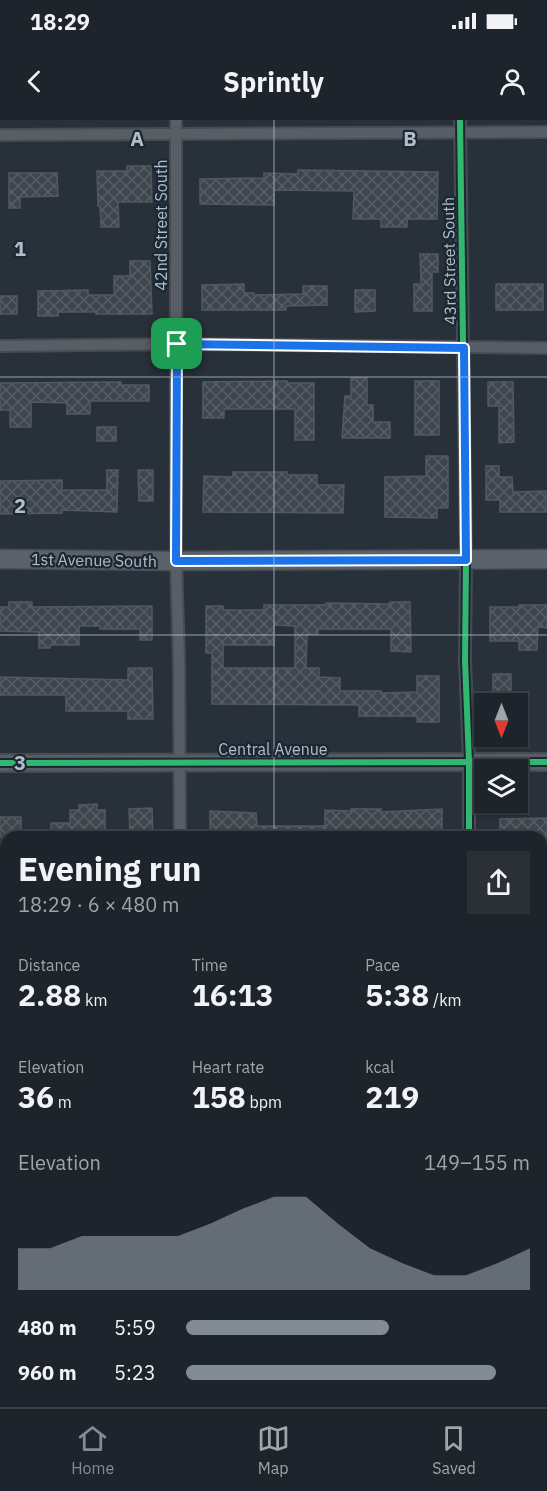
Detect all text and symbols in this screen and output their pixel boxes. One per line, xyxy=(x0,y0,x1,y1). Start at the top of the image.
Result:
text: 18:29 xyxy=(30,7,90,36)
text: Sprintly xyxy=(223,64,324,99)
icon: back xyxy=(18,65,51,98)
icon: person xyxy=(496,65,529,98)
text: A xyxy=(130,125,144,152)
text: B xyxy=(403,125,417,152)
street label: 42nd Street South xyxy=(151,159,171,291)
street label: 43rd Street South xyxy=(438,197,460,325)
text: 1 xyxy=(14,235,26,262)
pin xyxy=(151,318,202,369)
icon: arrive xyxy=(160,327,193,360)
text: 2 xyxy=(14,492,26,519)
street label: 1st Avenue South xyxy=(31,549,157,571)
north arrow xyxy=(474,693,528,747)
map controls xyxy=(474,693,528,813)
street label: Central Avenue xyxy=(218,739,328,759)
text: 3 xyxy=(14,749,26,776)
button: layers xyxy=(474,759,528,813)
text: Evening run xyxy=(18,847,202,890)
button: share xyxy=(467,851,530,914)
text: 18:29 · 6 × 480 m xyxy=(18,891,179,918)
text: Distance xyxy=(18,955,80,975)
text: Time xyxy=(192,955,228,975)
text: Pace xyxy=(365,955,400,975)
text: 2.88 xyxy=(18,975,81,1014)
text: 16:13 xyxy=(192,975,274,1014)
text: 5:38 xyxy=(365,975,429,1014)
text: km xyxy=(81,990,108,1010)
text: /km xyxy=(429,990,462,1010)
text: Elevation xyxy=(18,1057,84,1077)
text: Heart rate xyxy=(192,1057,264,1077)
text: kcal xyxy=(365,1057,394,1077)
text: 36 xyxy=(18,1077,54,1116)
text: 158 xyxy=(192,1077,246,1116)
text: 219 xyxy=(365,1077,419,1116)
text: m xyxy=(54,1092,72,1112)
text: bpm xyxy=(246,1092,282,1112)
text: Elevation xyxy=(18,1149,101,1176)
text: 149–155 m xyxy=(424,1149,530,1176)
text: 480 m xyxy=(18,1314,77,1341)
text: 5:59 xyxy=(114,1314,156,1341)
text: 960 m xyxy=(18,1359,77,1386)
text: 5:23 xyxy=(114,1359,156,1386)
tab: Home xyxy=(71,1422,114,1478)
tab: Map xyxy=(257,1422,290,1478)
tab: Saved xyxy=(432,1422,476,1478)

